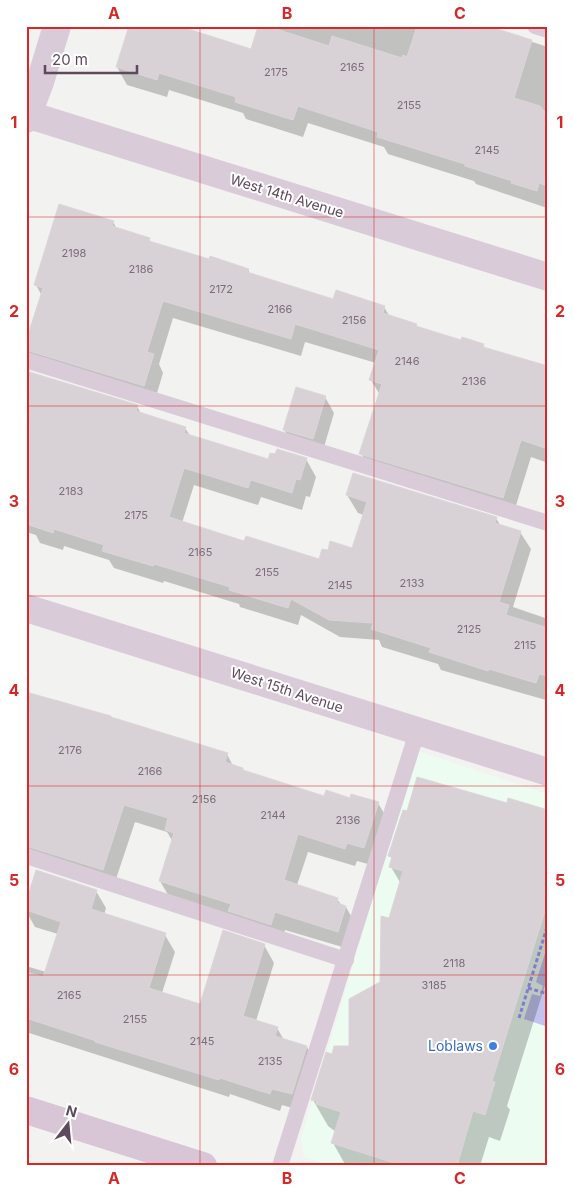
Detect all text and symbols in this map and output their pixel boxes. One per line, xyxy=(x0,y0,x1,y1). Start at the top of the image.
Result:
text: A xyxy=(108,3,120,23)
text: B xyxy=(282,3,292,23)
text: C xyxy=(454,3,466,23)
scale bar xyxy=(45,42,138,74)
text: 20 m xyxy=(52,50,88,69)
house number: 2165 xyxy=(340,60,365,74)
house number: 2175 xyxy=(264,65,288,79)
house number: 2155 xyxy=(397,98,422,112)
text: 1 xyxy=(11,112,17,132)
text: 1 xyxy=(557,112,563,132)
house number: 2145 xyxy=(475,143,500,157)
street label: West 14th Avenue xyxy=(228,170,346,221)
house number: 2198 xyxy=(62,246,87,260)
house number: 2186 xyxy=(129,262,154,276)
house number: 2172 xyxy=(209,282,233,296)
text: 2 xyxy=(9,301,19,321)
text: 2 xyxy=(555,301,565,321)
house number: 2166 xyxy=(268,302,293,316)
house number: 2156 xyxy=(342,313,367,327)
house number: 2146 xyxy=(394,354,420,368)
house number: 2136 xyxy=(462,374,487,388)
house number: 2183 xyxy=(59,484,84,498)
text: 3 xyxy=(9,491,19,511)
text: 3 xyxy=(555,491,565,511)
house number: 2175 xyxy=(124,508,148,522)
house number: 2165 xyxy=(188,545,213,559)
house number: 2155 xyxy=(255,565,280,579)
house number: 2133 xyxy=(400,576,425,590)
house number: 2145 xyxy=(328,578,353,592)
house number: 2125 xyxy=(457,622,482,636)
house number: 2115 xyxy=(514,638,536,652)
street label: West 15th Avenue xyxy=(229,663,346,716)
text: 4 xyxy=(9,680,20,700)
text: 4 xyxy=(555,680,566,700)
house number: 2176 xyxy=(58,743,82,757)
house number: 2166 xyxy=(138,764,163,778)
house number: 2156 xyxy=(192,792,217,806)
house number: 2144 xyxy=(260,808,286,822)
house number: 2136 xyxy=(336,813,361,827)
text: 5 xyxy=(9,870,19,890)
text: 5 xyxy=(555,870,565,890)
house number: 2118 xyxy=(443,956,465,970)
house number: 3185 xyxy=(422,978,447,992)
house number: 2165 xyxy=(57,988,82,1002)
house number: 2155 xyxy=(123,1012,148,1026)
house number: 2145 xyxy=(190,1034,215,1048)
place label: Loblaws xyxy=(428,1037,483,1054)
marker: Loblaws xyxy=(487,1040,499,1052)
house number: 2135 xyxy=(258,1054,283,1068)
text: 6 xyxy=(9,1059,19,1079)
text: 6 xyxy=(555,1059,565,1079)
north arrow xyxy=(42,1100,92,1150)
text: N xyxy=(64,1101,79,1121)
text: A xyxy=(108,1168,120,1188)
text: B xyxy=(282,1168,292,1188)
text: C xyxy=(454,1168,466,1188)

